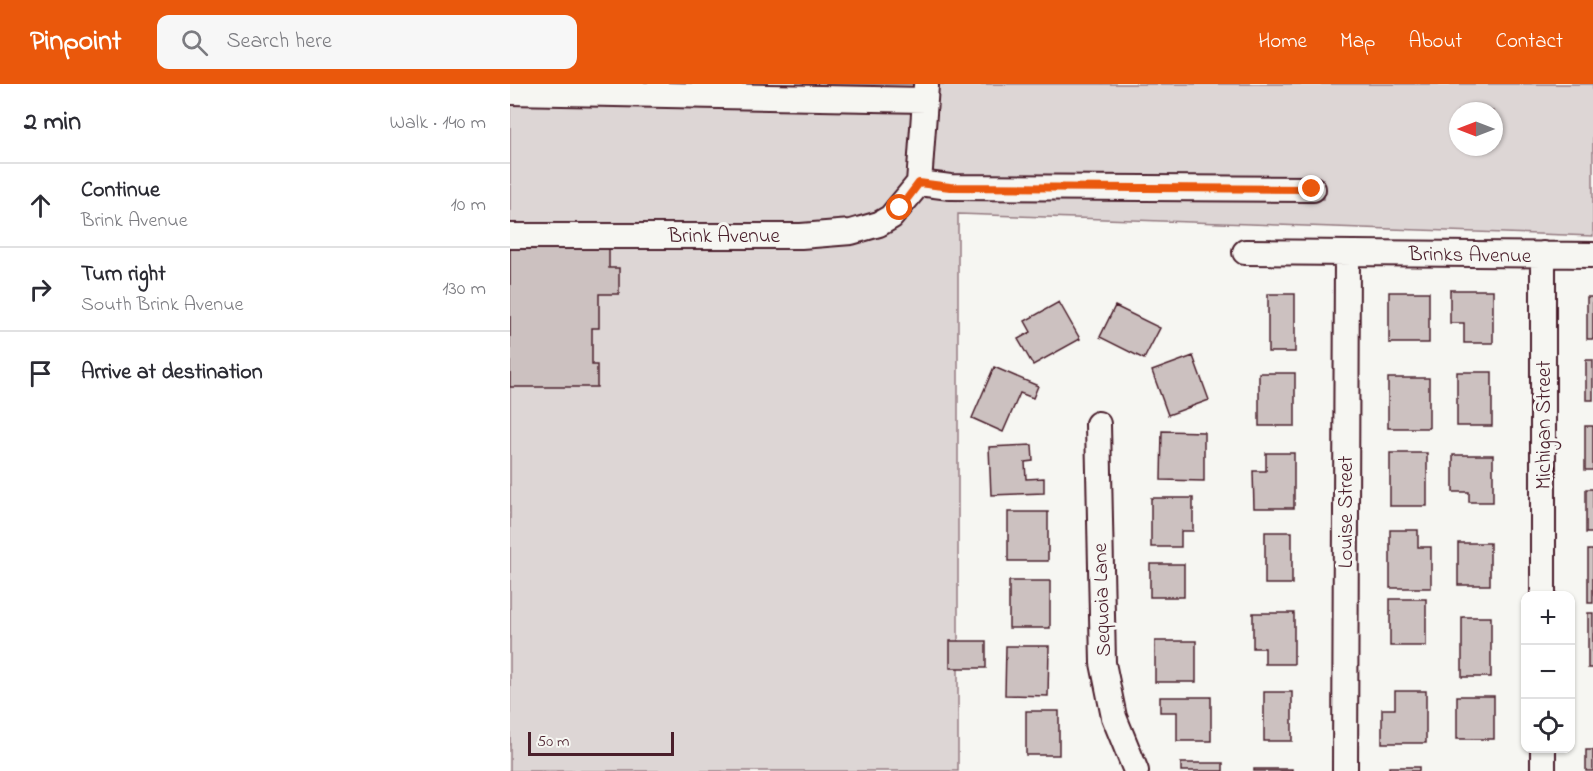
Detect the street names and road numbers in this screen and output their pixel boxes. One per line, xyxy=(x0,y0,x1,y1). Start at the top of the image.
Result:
street label: Brink Avenue xyxy=(667,222,781,252)
street label: Brinks Avenue xyxy=(1407,240,1532,272)
street label: Michigan Street xyxy=(1530,361,1562,489)
street label: Louise Street xyxy=(1332,456,1362,568)
street label: Sequoia Lane xyxy=(1086,542,1120,657)

